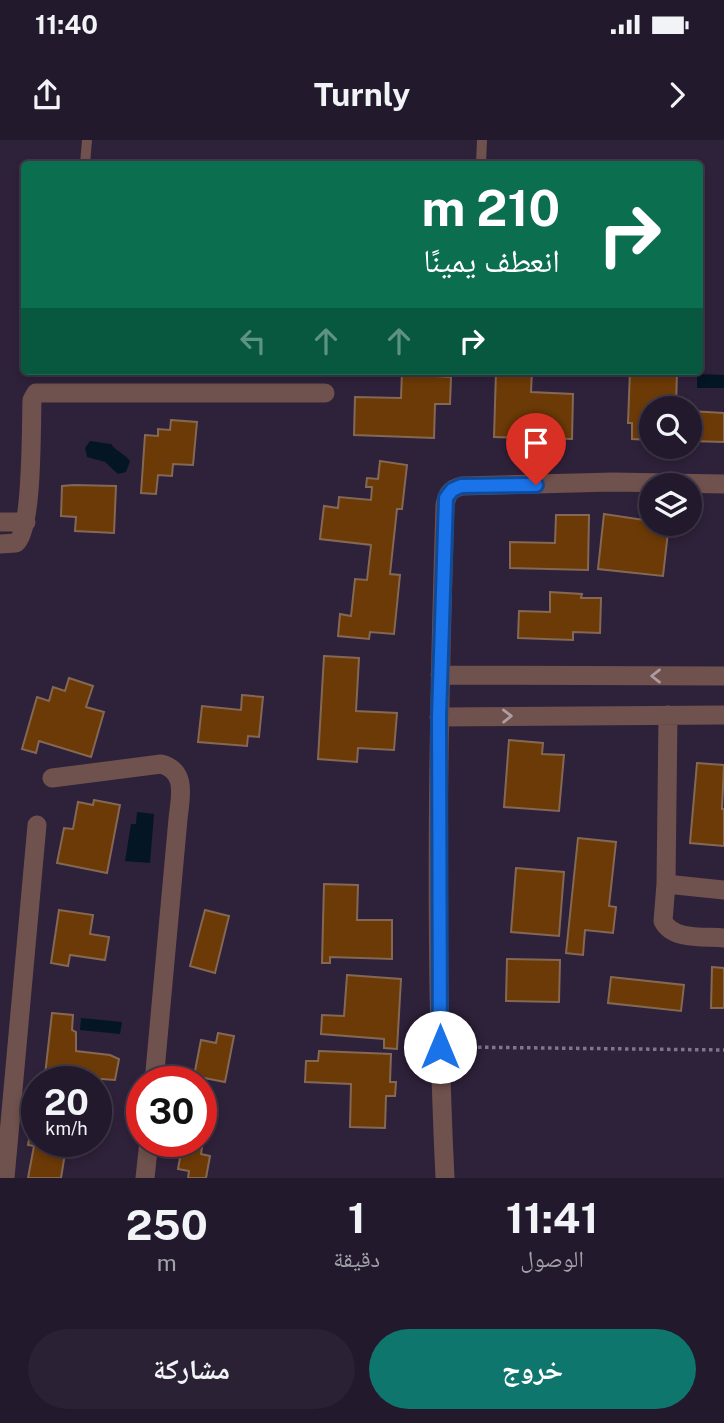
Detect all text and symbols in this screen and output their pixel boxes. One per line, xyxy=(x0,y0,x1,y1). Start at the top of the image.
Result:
text: 11:40 xyxy=(35,9,98,40)
icon: share xyxy=(28,76,66,114)
text: Turnly xyxy=(314,76,410,113)
icon: forward xyxy=(658,76,696,114)
text: 210 m xyxy=(421,179,560,237)
icon: right xyxy=(584,189,675,280)
text: انعطف يمينًا xyxy=(423,242,560,279)
icon: left xyxy=(234,322,272,360)
icon: ahead xyxy=(307,322,345,360)
icon: ahead xyxy=(380,322,418,360)
icon: right xyxy=(453,322,491,360)
map controls xyxy=(639,396,702,536)
button: search xyxy=(639,396,702,459)
pin xyxy=(506,413,566,485)
icon: arrive xyxy=(517,424,555,462)
button: layers xyxy=(639,473,702,536)
one-way arrow xyxy=(650,668,661,684)
one-way arrow xyxy=(502,709,513,724)
position arrow xyxy=(403,1010,477,1084)
speed limit sign: 30 xyxy=(126,1066,217,1157)
text: 20 xyxy=(44,1082,89,1123)
text: km/h xyxy=(45,1118,88,1139)
text: 1 xyxy=(348,1193,366,1242)
text: 11:41 xyxy=(506,1193,598,1242)
text: 250 xyxy=(126,1200,208,1249)
text: دقيقة xyxy=(333,1245,380,1272)
text: الوصول xyxy=(520,1245,584,1272)
text: m xyxy=(157,1249,177,1276)
button: مشاركة xyxy=(28,1329,355,1409)
button: خروج xyxy=(369,1329,696,1409)

